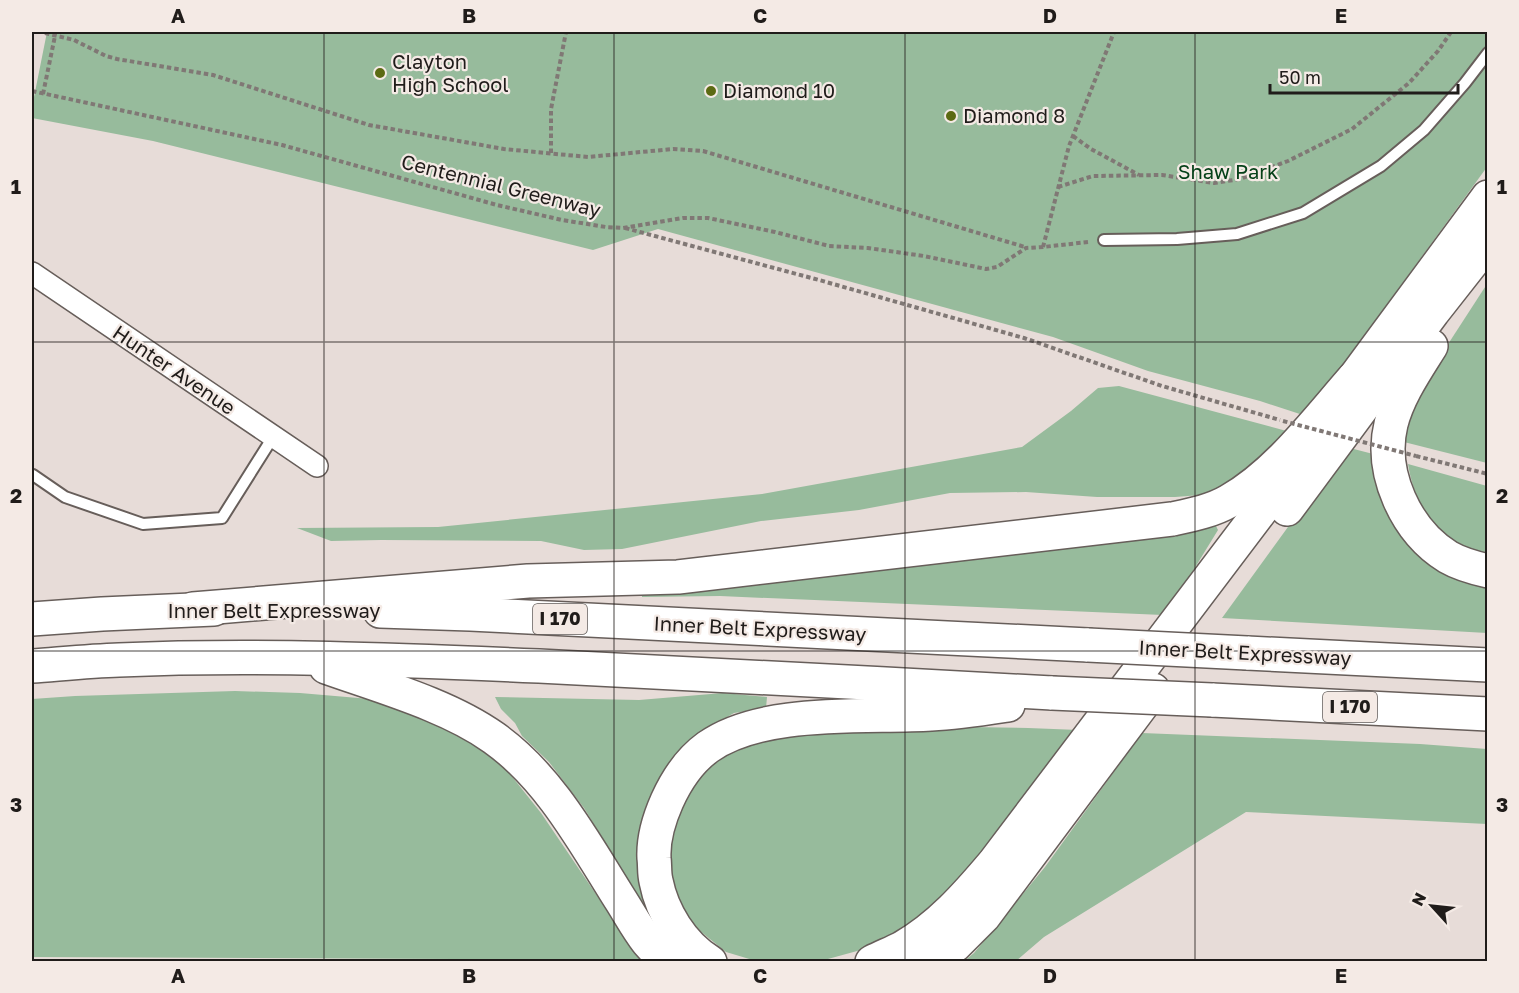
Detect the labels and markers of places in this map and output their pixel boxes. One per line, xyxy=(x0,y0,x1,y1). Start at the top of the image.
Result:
place label: Clayton High School xyxy=(392,49,509,96)
marker: Clayton High School xyxy=(373,66,387,80)
place label: Diamond 10 xyxy=(723,78,835,102)
marker: Diamond 10 xyxy=(704,84,718,98)
place label: Diamond 8 xyxy=(963,103,1065,127)
marker: Diamond 8 xyxy=(944,109,958,123)

